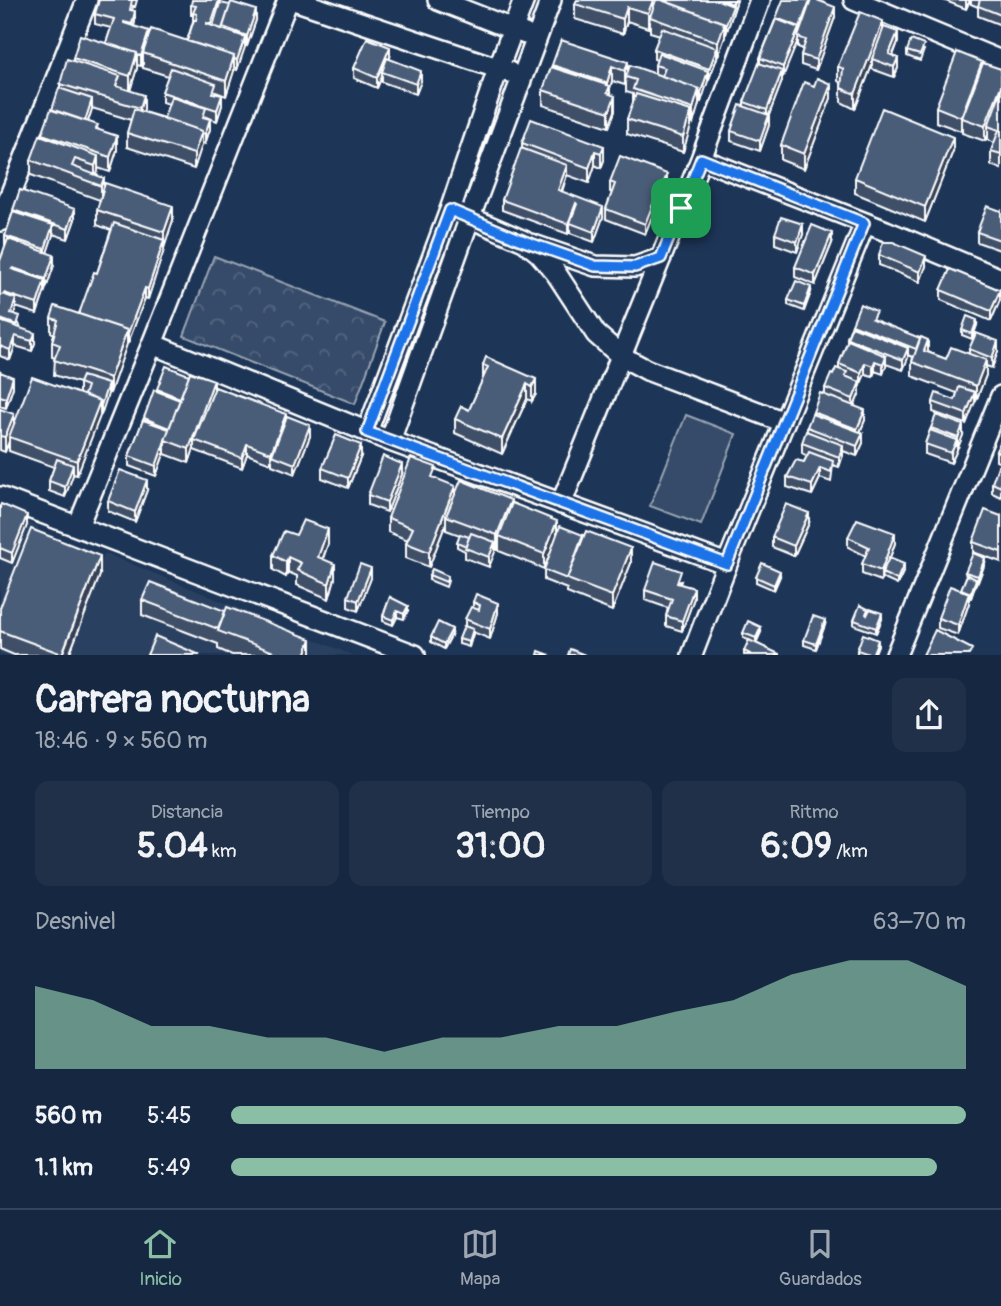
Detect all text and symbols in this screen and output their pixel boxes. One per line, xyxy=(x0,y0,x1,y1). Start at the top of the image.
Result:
pin xyxy=(651,178,711,238)
icon: arrive xyxy=(662,189,700,227)
text: Carrera nocturna xyxy=(35,676,310,724)
button: share xyxy=(892,678,966,752)
text: 18:46 · 9 × 560 m xyxy=(35,726,207,755)
text: Distancia xyxy=(151,800,223,824)
text: Tiempo xyxy=(471,800,530,824)
text: Ritmo xyxy=(790,800,839,824)
text: 5.04 xyxy=(137,824,208,868)
text: 31:00 xyxy=(455,824,546,868)
text: 6:09 xyxy=(760,824,832,868)
text: km xyxy=(208,839,237,863)
text: /km xyxy=(832,839,868,863)
text: Desnivel xyxy=(35,907,116,936)
text: 63–70 m xyxy=(873,907,966,936)
text: 560 m xyxy=(35,1101,102,1130)
text: 5:45 xyxy=(147,1101,191,1130)
text: 1.1 km xyxy=(35,1153,93,1182)
text: 5:49 xyxy=(147,1153,191,1182)
tab: Inicio xyxy=(139,1225,182,1291)
tab: Mapa xyxy=(460,1225,500,1291)
tab: Guardados xyxy=(779,1225,862,1291)

